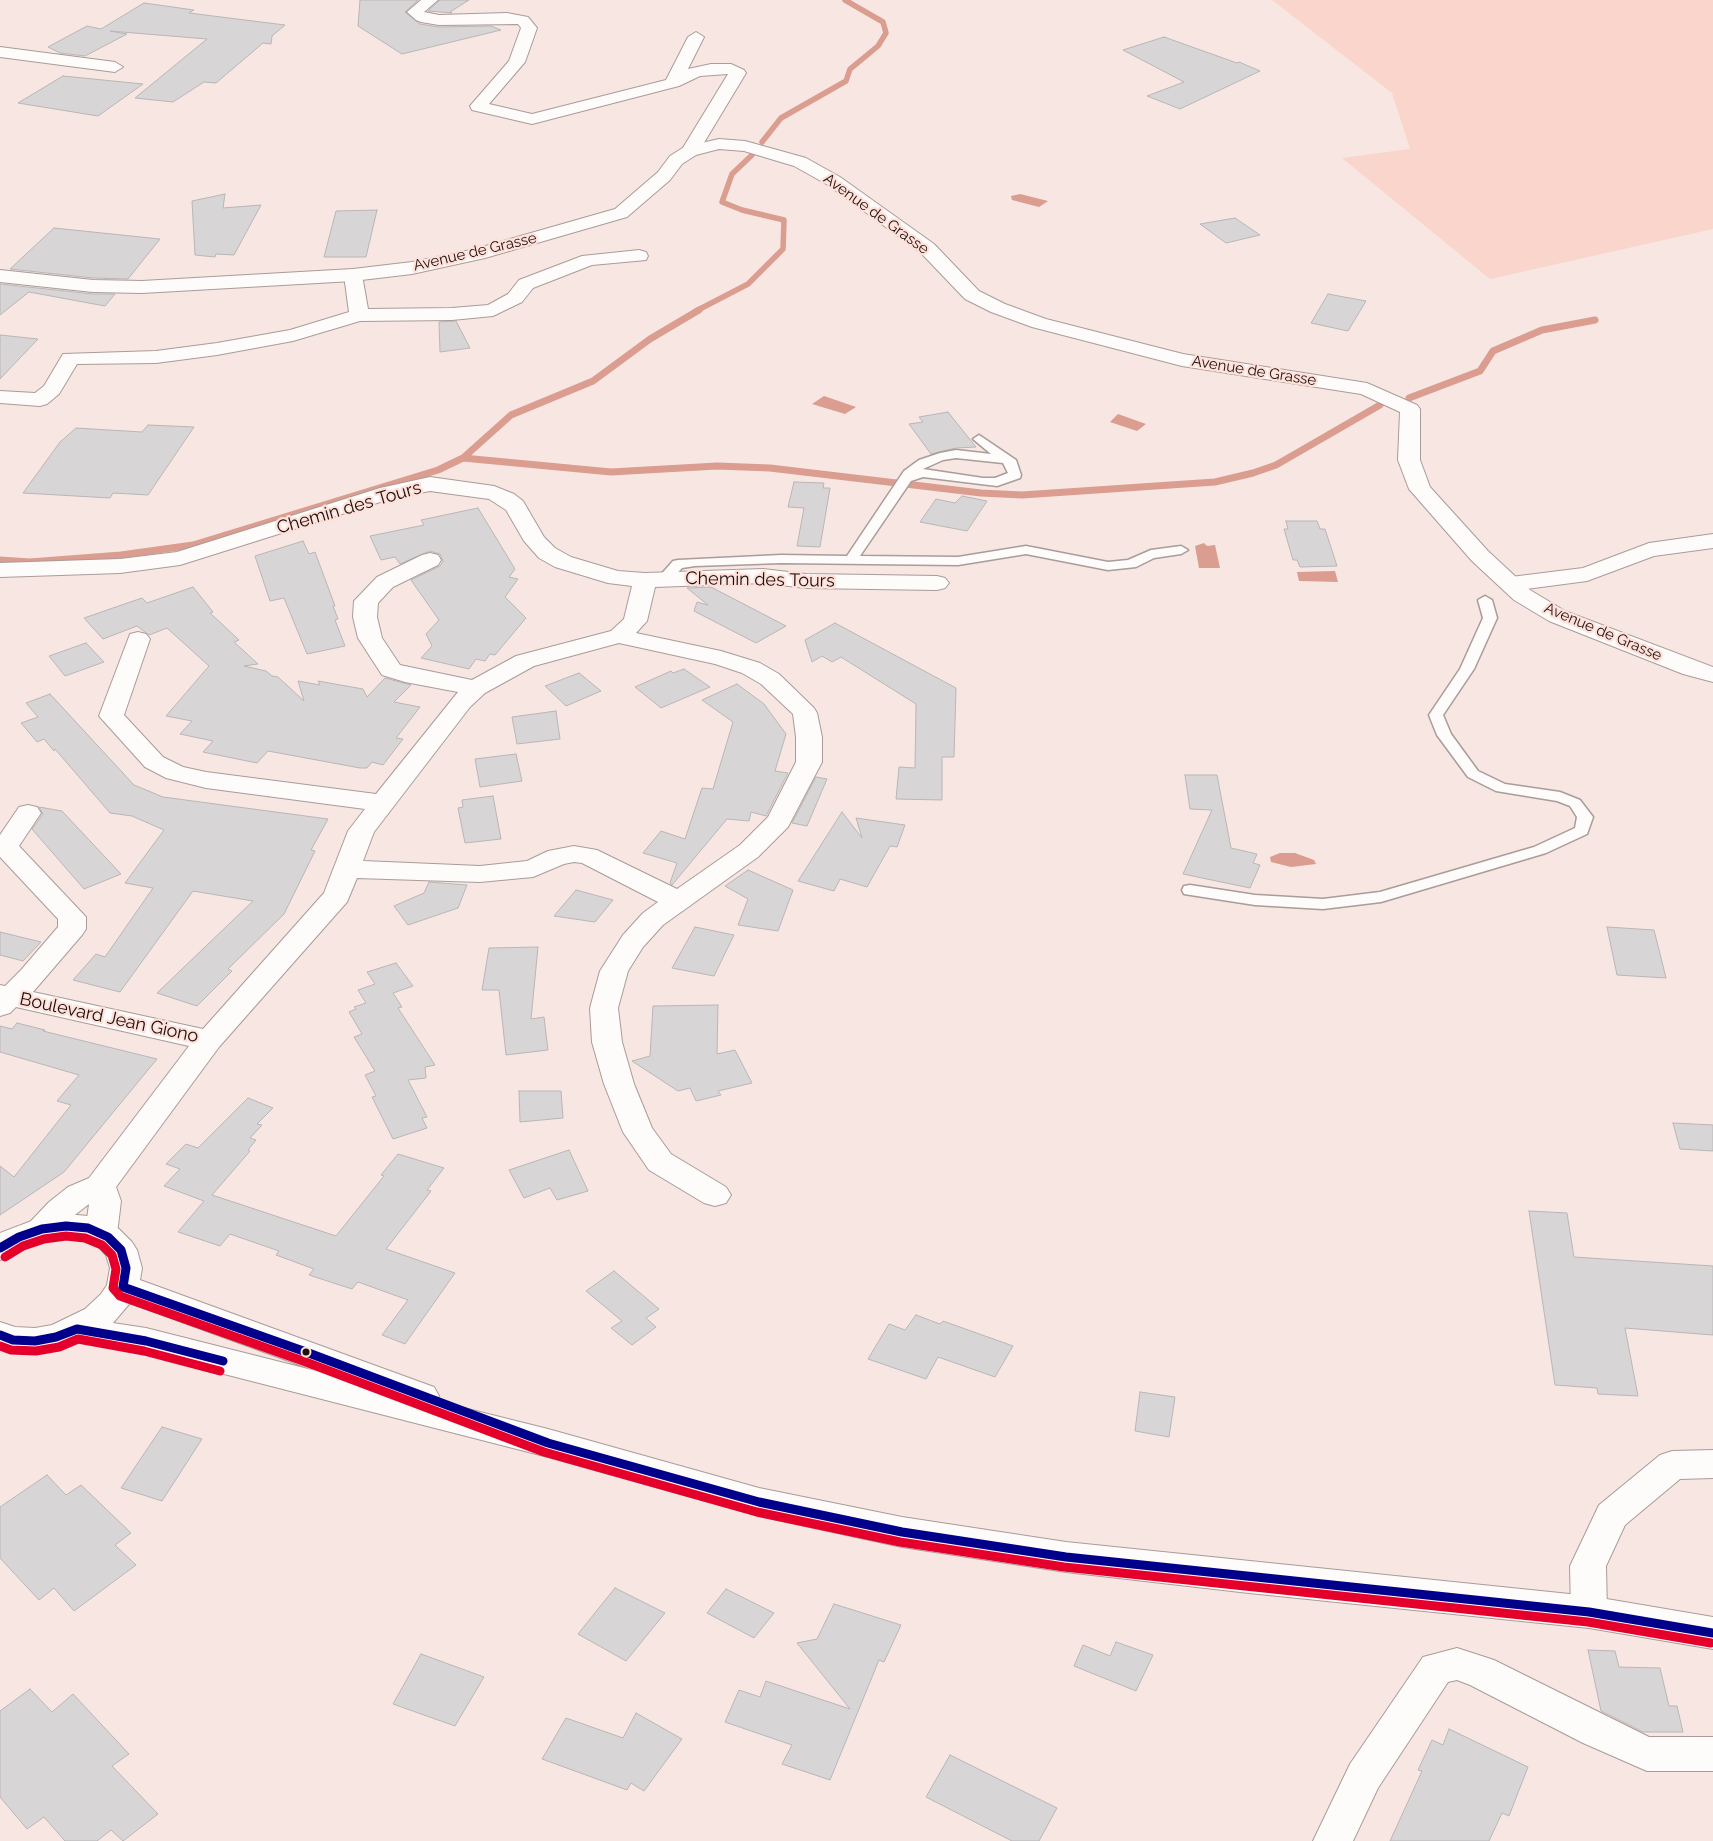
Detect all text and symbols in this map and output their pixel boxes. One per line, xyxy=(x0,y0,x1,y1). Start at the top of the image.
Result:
street label: Avenue de Grasse xyxy=(820,170,932,258)
street label: Avenue de Grasse xyxy=(412,229,538,275)
street label: Avenue de Grasse xyxy=(1190,352,1318,390)
street label: Chemin des Tours xyxy=(274,477,424,539)
street label: Chemin des Tours xyxy=(685,568,835,592)
street label: Avenue de Grasse xyxy=(1542,599,1664,665)
street label: Boulevard Jean Giono xyxy=(18,988,200,1048)
unlabelled marker xyxy=(301,1347,311,1357)

